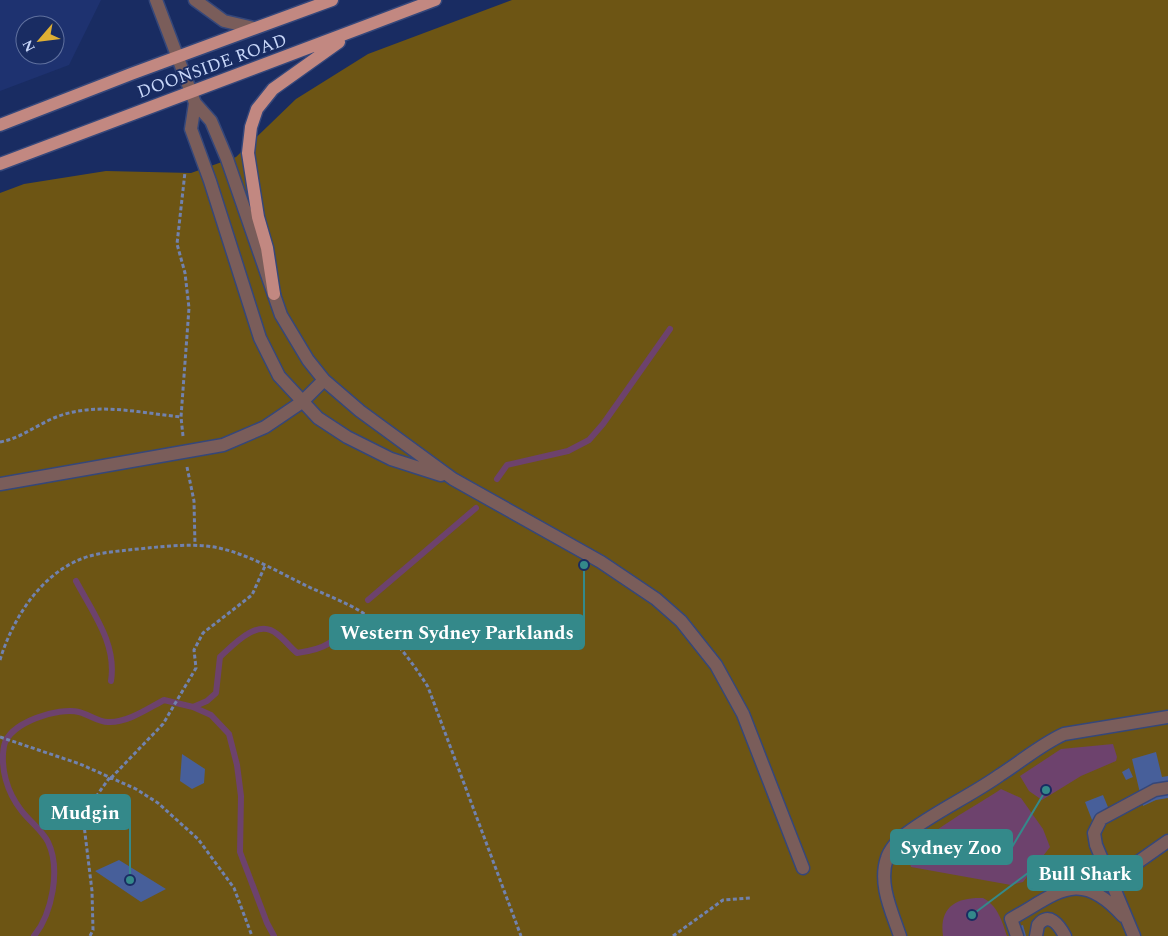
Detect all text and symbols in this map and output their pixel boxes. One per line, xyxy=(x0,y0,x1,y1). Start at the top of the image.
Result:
north arrow xyxy=(15,15,65,65)
street label: DOONSIDE ROAD xyxy=(133,26,291,106)
text: N xyxy=(17,36,41,56)
callout: Western Sydney Parklands xyxy=(330,615,584,649)
text: Western Sydney Parklands xyxy=(340,619,574,648)
callout: Mudgin xyxy=(40,795,130,829)
text: Mudgin xyxy=(50,799,120,828)
callout: Sydney Zoo xyxy=(891,830,1012,864)
text: Sydney Zoo xyxy=(901,834,1001,863)
callout: Bull Shark xyxy=(1028,856,1142,890)
text: Bull Shark xyxy=(1038,860,1132,889)

